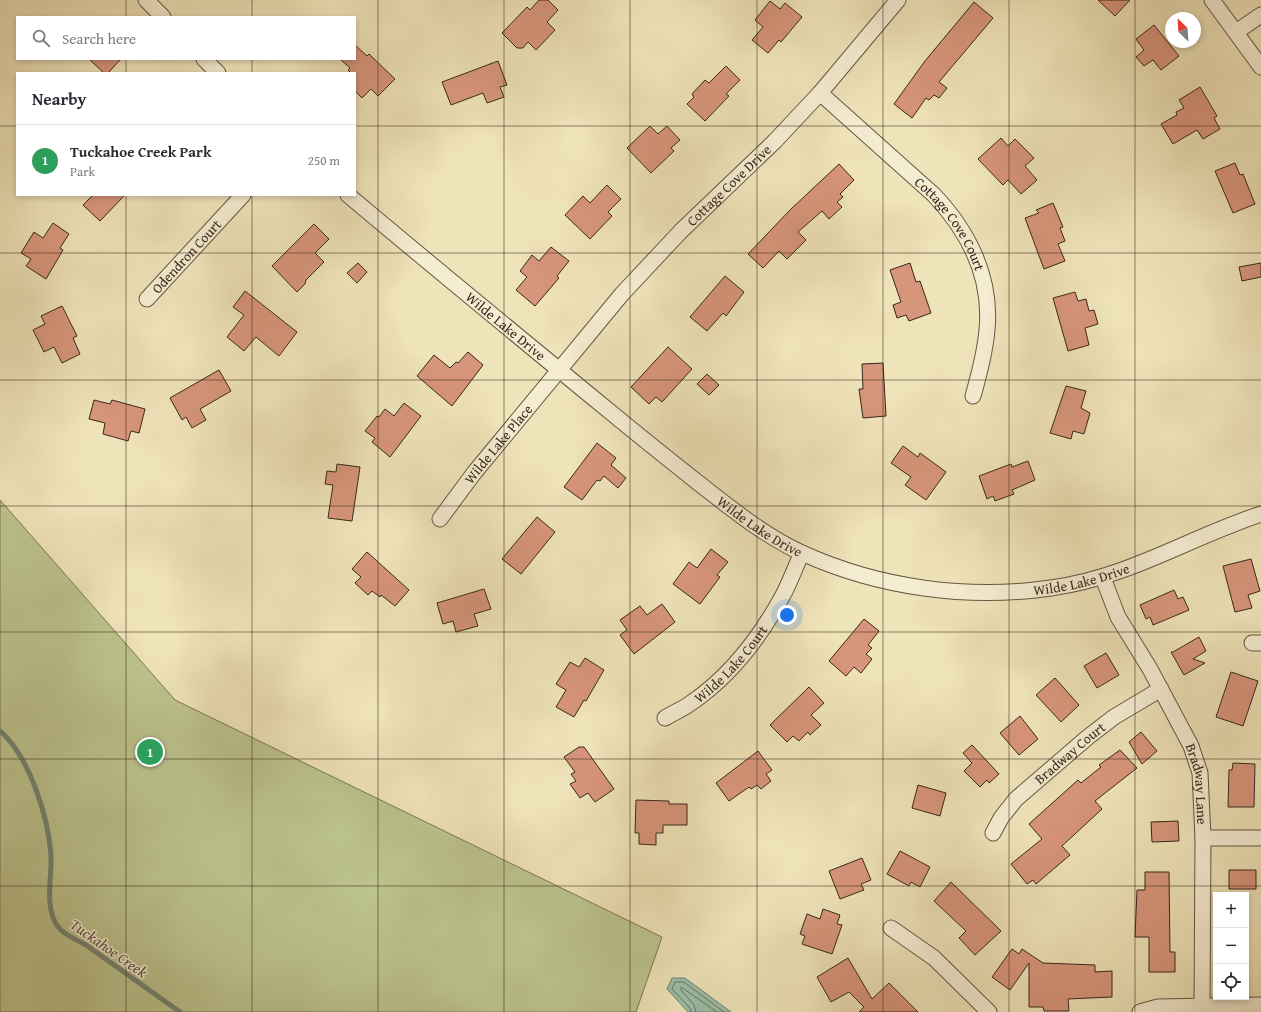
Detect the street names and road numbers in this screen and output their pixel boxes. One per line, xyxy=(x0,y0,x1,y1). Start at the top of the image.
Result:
street label: Cottage Cove Drive xyxy=(682,140,776,231)
street label: Cottage Cove Court xyxy=(910,172,990,273)
street label: Odendron Court xyxy=(147,215,226,298)
street label: Wilde Lake Drive xyxy=(461,287,550,365)
street label: Wilde Lake Place xyxy=(459,399,537,488)
street label: Wilde Lake Drive xyxy=(713,491,806,562)
street label: Wilde Lake Drive xyxy=(1032,558,1133,600)
street label: Wilde Lake Court xyxy=(690,621,772,708)
street label: Bradway Court xyxy=(1030,717,1109,789)
street label: Bradway Lane xyxy=(1181,741,1212,825)

